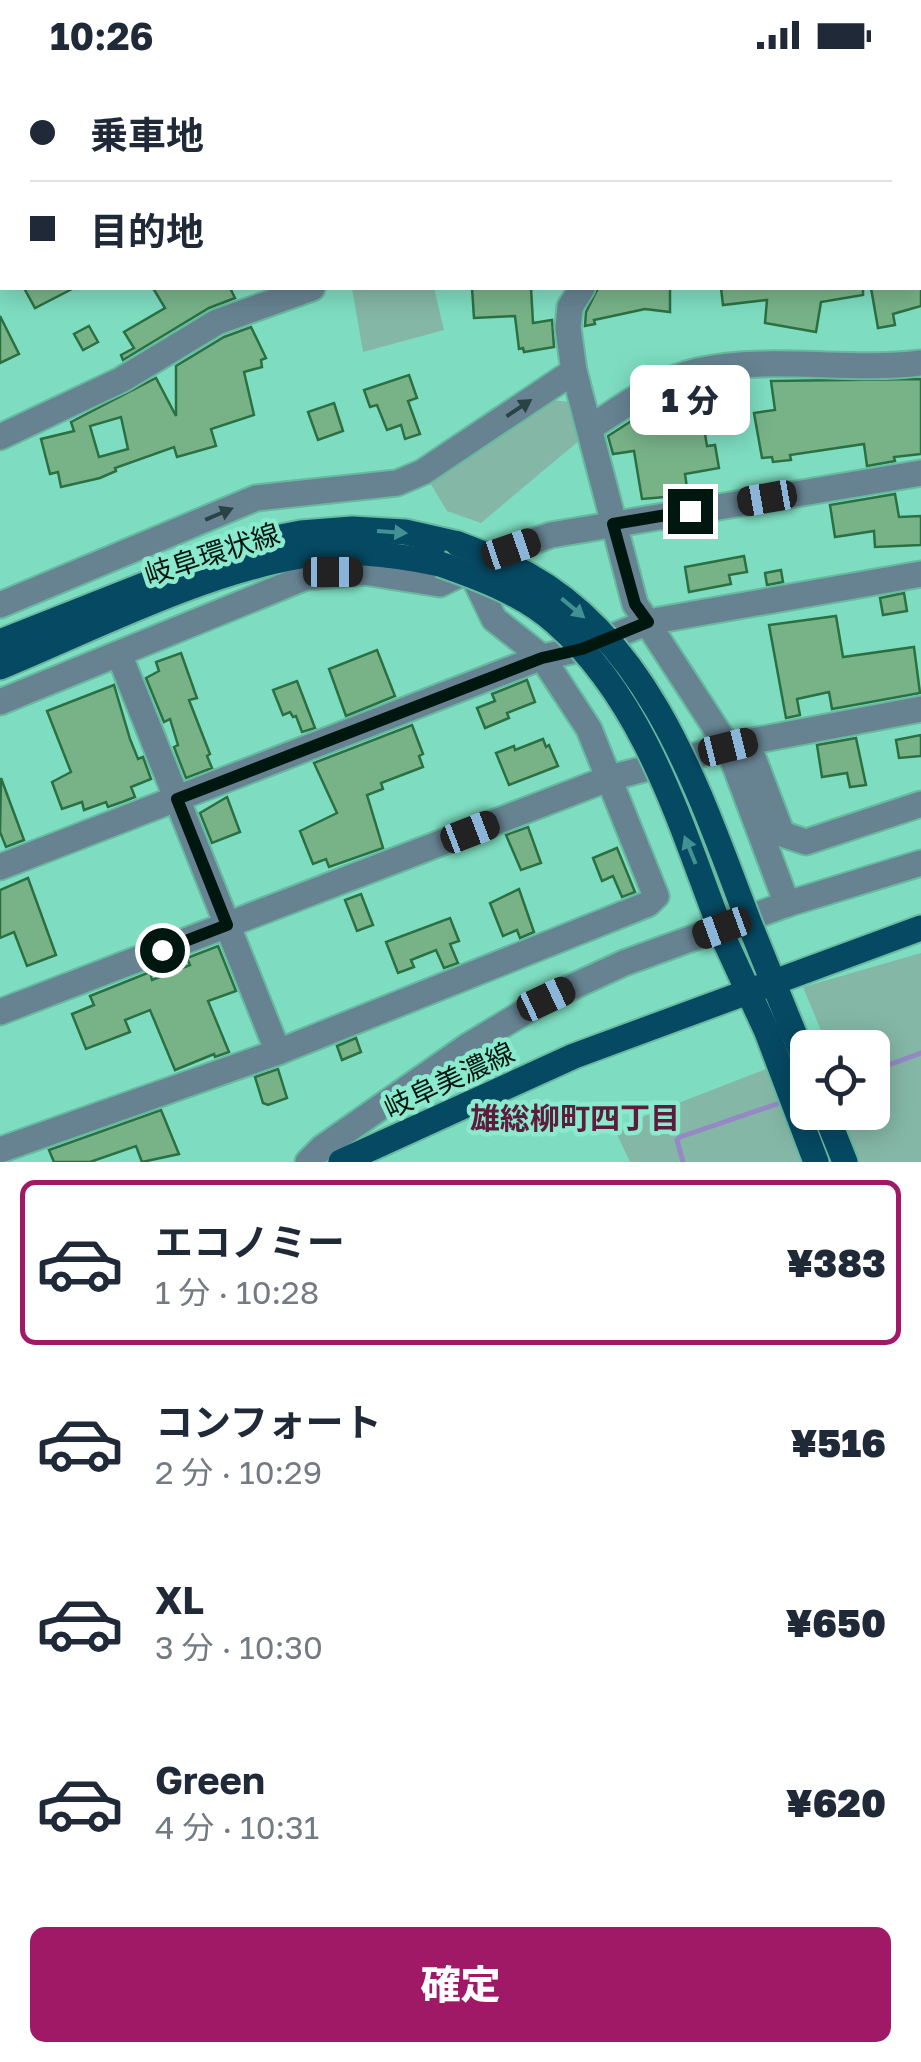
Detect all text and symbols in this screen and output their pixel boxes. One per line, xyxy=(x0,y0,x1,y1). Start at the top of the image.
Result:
text: 10:26 xyxy=(50,13,154,58)
text: 乗車地 xyxy=(90,112,204,157)
text: 目的地 xyxy=(90,208,204,253)
callout: 1 分 xyxy=(630,366,750,436)
text: 1 分 xyxy=(662,381,718,419)
one-way arrow xyxy=(505,399,532,418)
car xyxy=(735,478,799,518)
route end xyxy=(668,489,713,534)
one-way arrow xyxy=(204,506,234,522)
street label: 岐阜環状線 xyxy=(140,516,284,591)
one-way arrow xyxy=(377,524,409,540)
car xyxy=(478,525,544,573)
car xyxy=(303,557,363,587)
one-way arrow xyxy=(561,596,586,618)
car xyxy=(695,725,761,769)
car xyxy=(437,807,503,857)
one-way arrow xyxy=(681,835,697,865)
car xyxy=(689,904,755,952)
route start xyxy=(140,928,185,973)
car xyxy=(512,973,580,1025)
map controls xyxy=(790,1030,890,1130)
button: locate xyxy=(790,1030,890,1130)
street label: 岐阜美濃線 xyxy=(378,1035,519,1124)
district label: 雄総柳町四丁目 xyxy=(470,1100,680,1136)
icon: car xyxy=(35,1218,125,1308)
text: エコノミー xyxy=(155,1219,345,1264)
text: ¥383 xyxy=(786,1240,886,1285)
text: 1 分 · 10:28 xyxy=(155,1273,319,1311)
icon: car xyxy=(35,1398,125,1488)
text: コンフォート xyxy=(155,1399,382,1444)
text: ¥516 xyxy=(791,1420,886,1465)
text: 2 分 · 10:29 xyxy=(155,1453,322,1491)
text: XL xyxy=(155,1577,204,1622)
icon: car xyxy=(35,1578,125,1668)
text: ¥650 xyxy=(785,1600,886,1645)
text: 3 分 · 10:30 xyxy=(155,1628,323,1666)
text: Green xyxy=(155,1757,265,1802)
icon: car xyxy=(35,1758,125,1848)
text: ¥620 xyxy=(786,1780,886,1825)
text: 4 分 · 10:31 xyxy=(155,1808,319,1846)
button: 確定 xyxy=(30,1927,891,2042)

